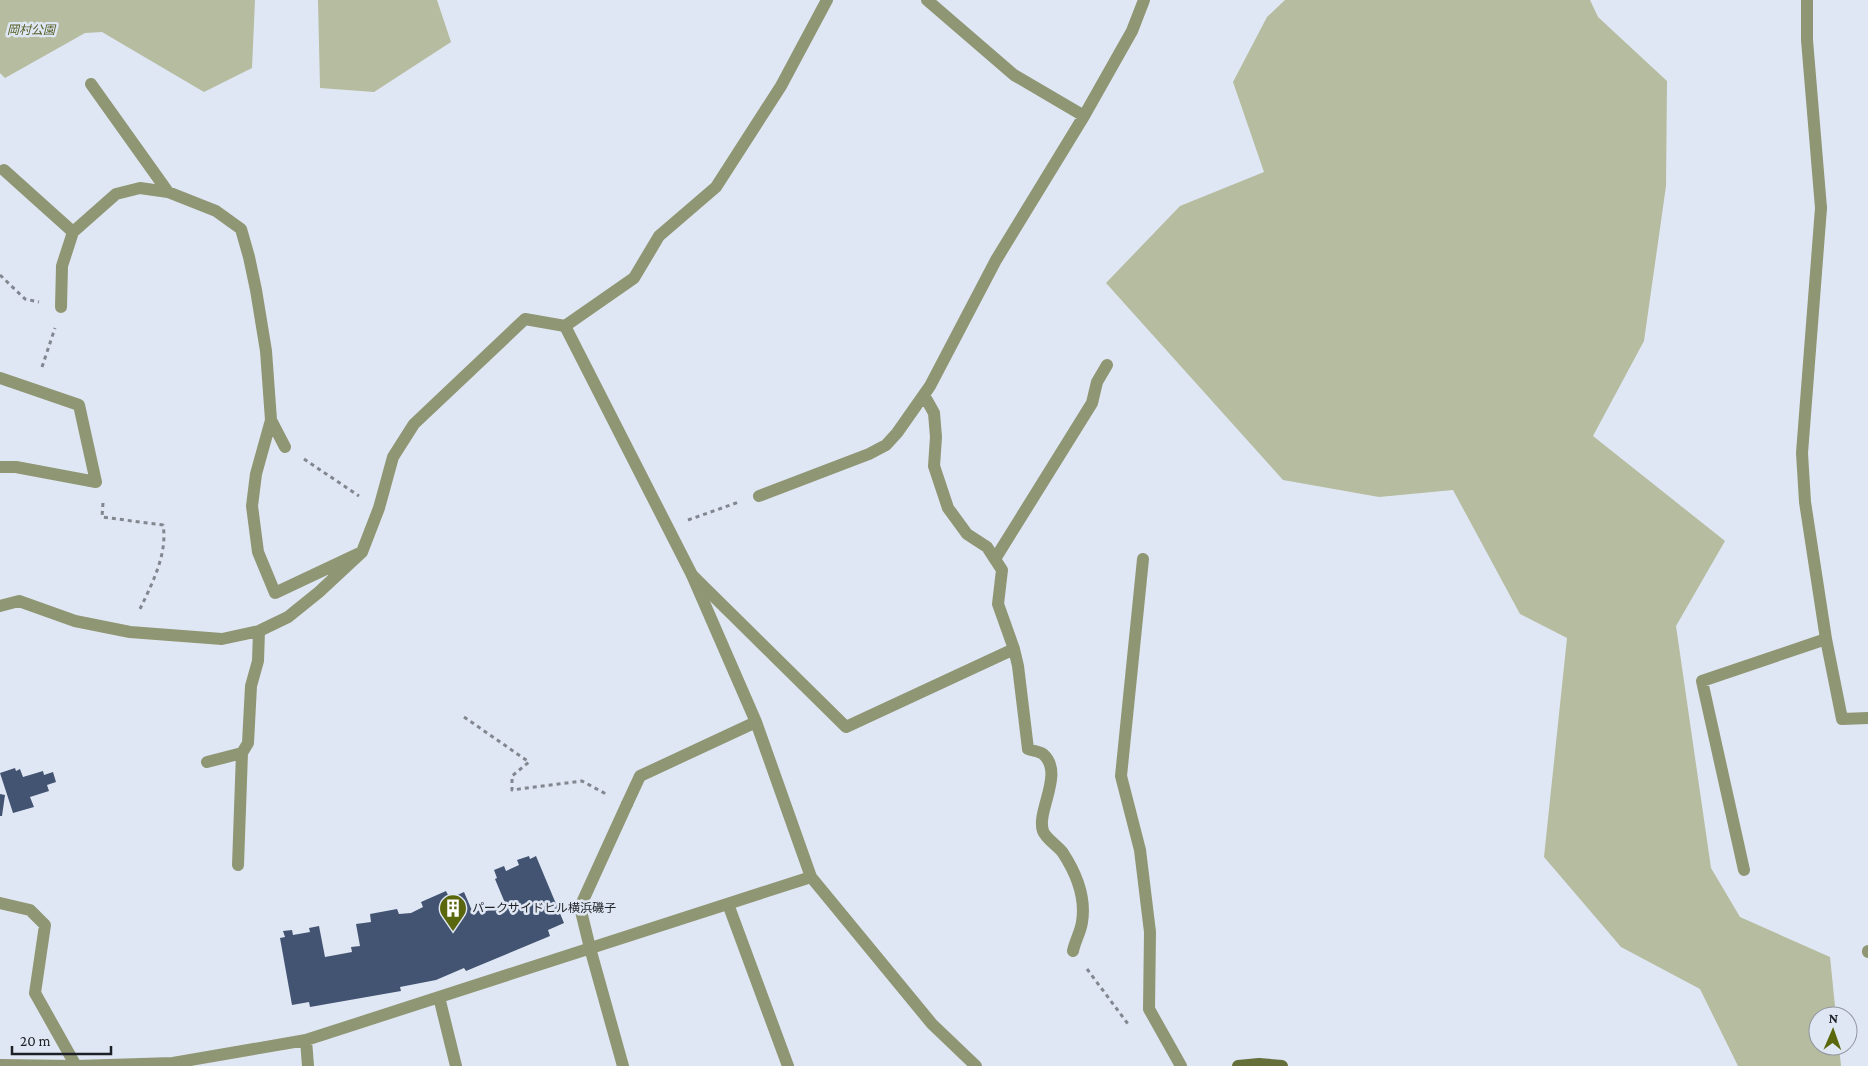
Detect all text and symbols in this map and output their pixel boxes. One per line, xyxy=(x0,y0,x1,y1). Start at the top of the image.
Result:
park label: 岡村公園 xyxy=(7,23,57,37)
building icon: パークサイドヒル横浜磯子 xyxy=(438,893,468,932)
place label: パークサイドヒル横浜磯子 xyxy=(472,901,616,915)
north arrow xyxy=(1808,1006,1858,1056)
text: N xyxy=(1828,1010,1839,1026)
scale bar xyxy=(12,1024,111,1056)
text: 20 m xyxy=(20,1033,51,1049)

